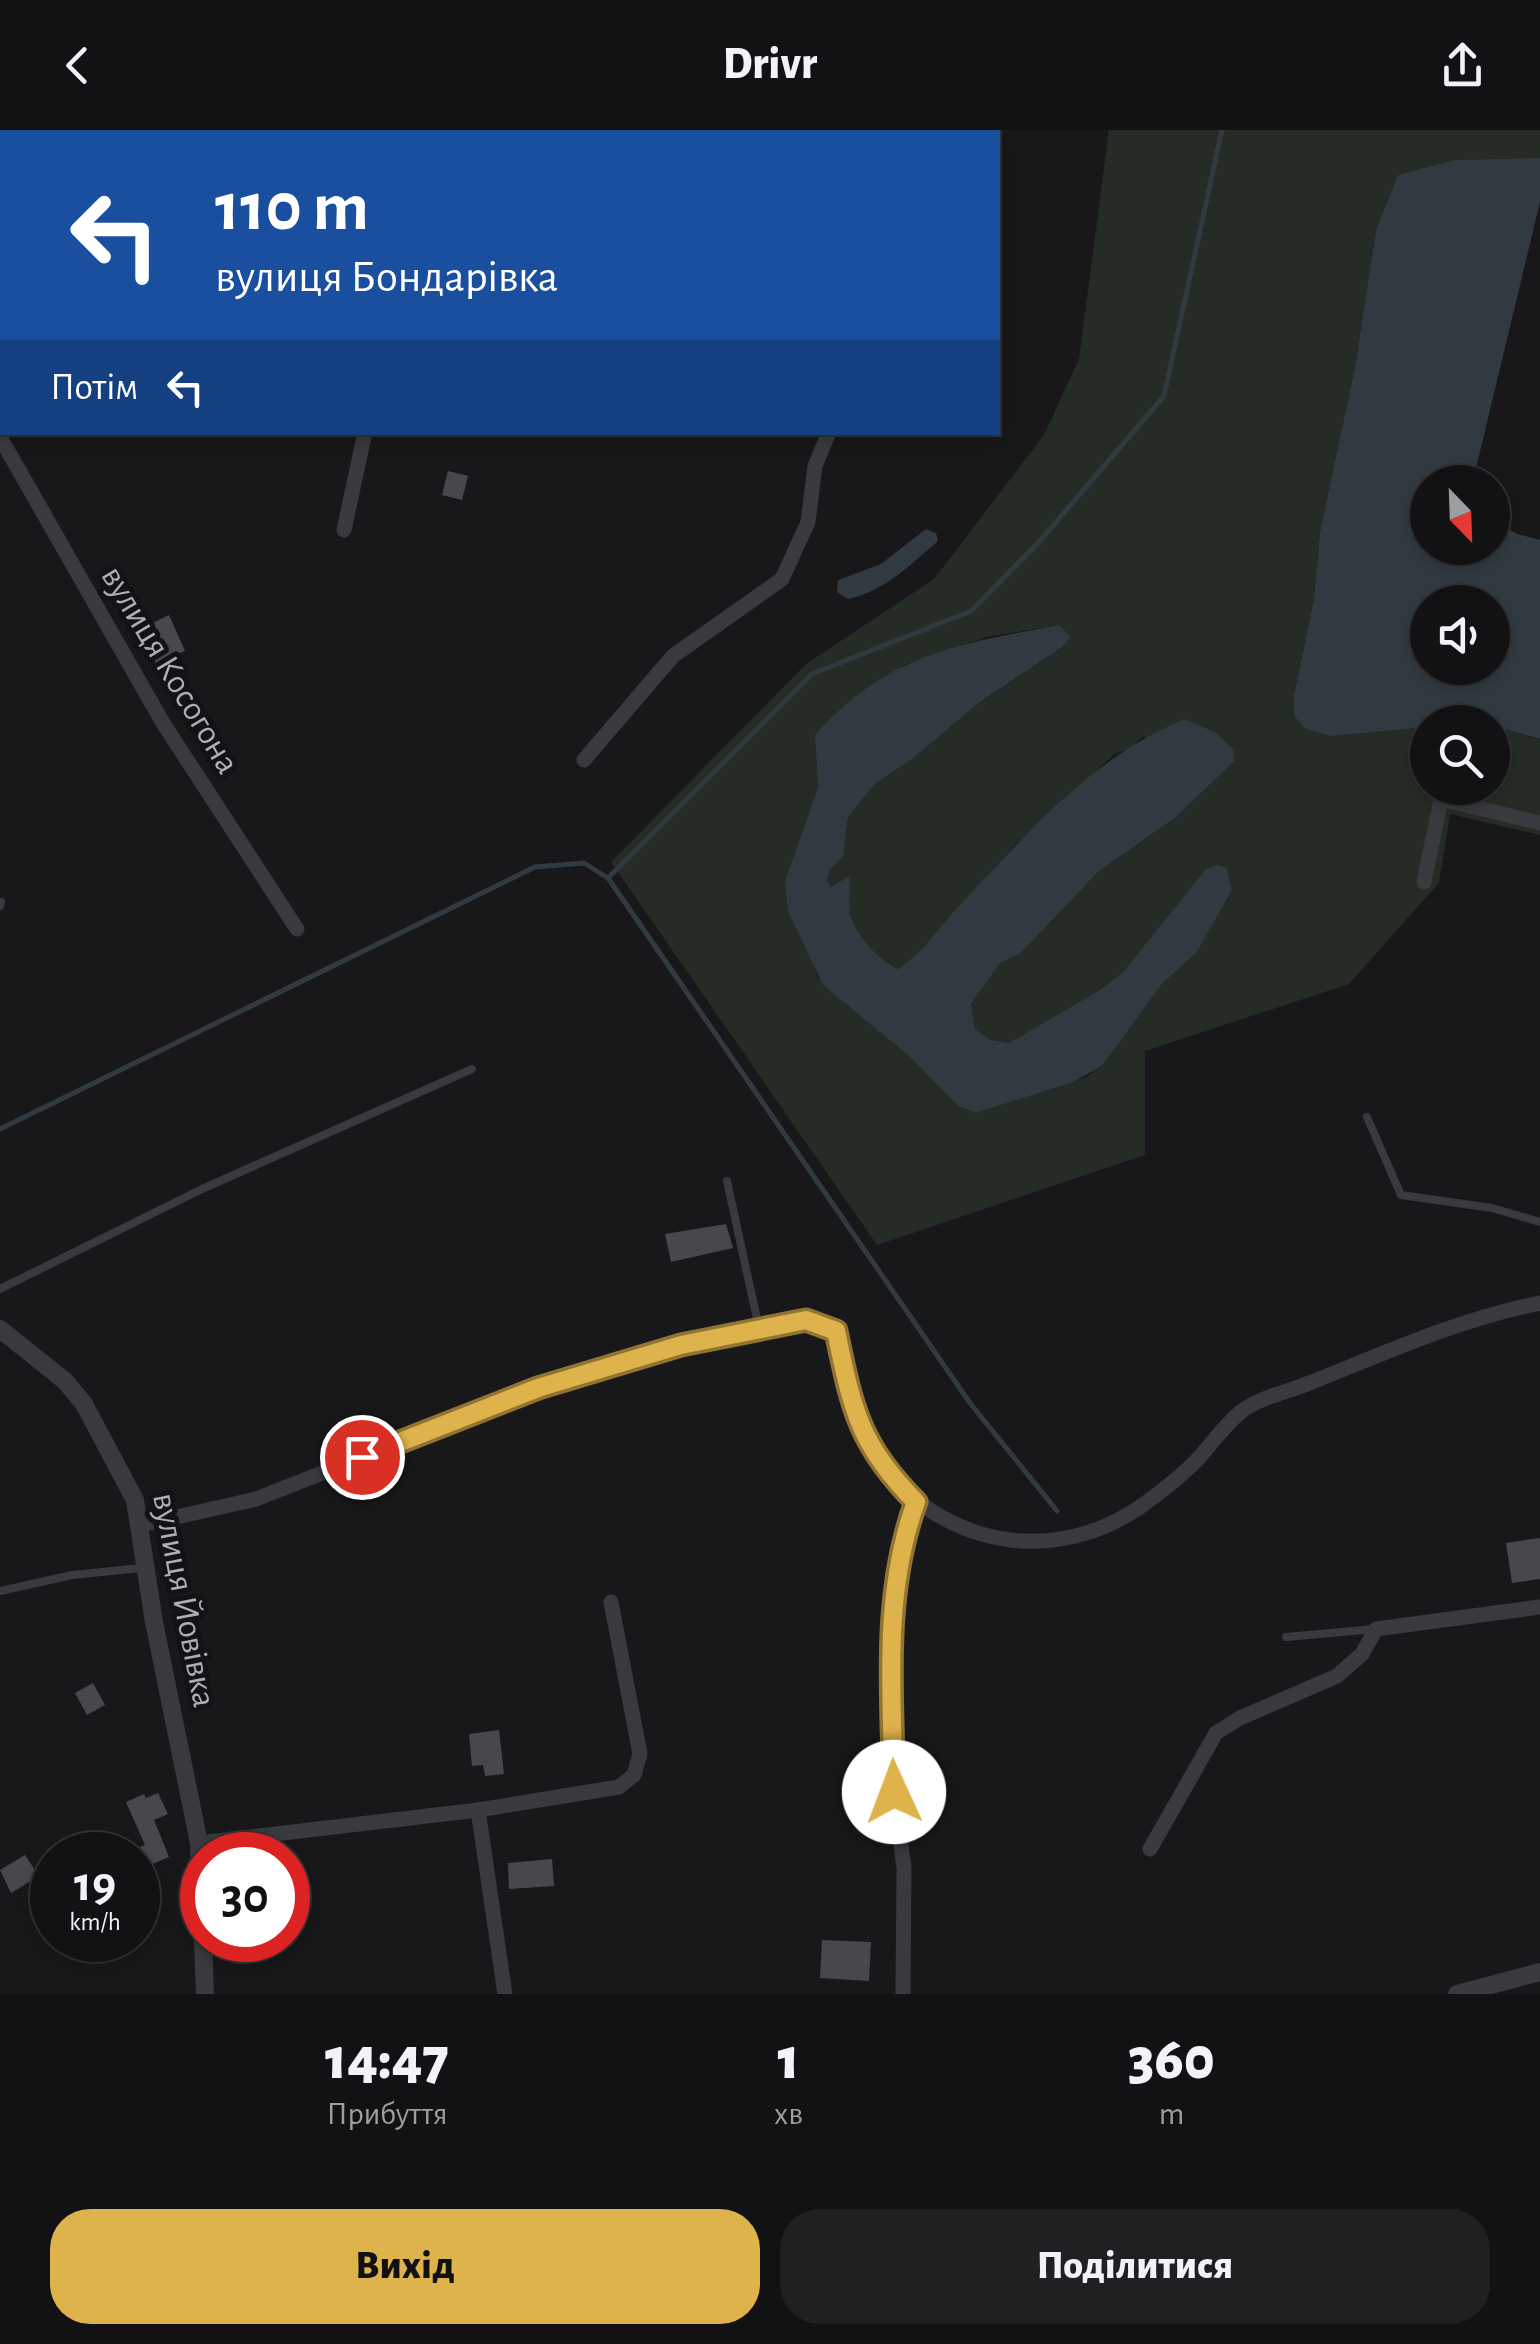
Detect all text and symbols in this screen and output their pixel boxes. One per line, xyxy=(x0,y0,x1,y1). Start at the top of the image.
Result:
icon: back xyxy=(50,38,105,93)
icon: share xyxy=(1435,38,1490,93)
text: Drivr xyxy=(723,42,817,87)
icon: left xyxy=(50,170,180,300)
text: 110 m xyxy=(215,173,369,243)
text: вулиця Бондарівка xyxy=(215,255,558,300)
icon: left xyxy=(158,360,213,415)
text: Потім xyxy=(50,369,138,407)
north arrow xyxy=(1410,465,1510,565)
map controls xyxy=(1410,465,1510,805)
street label: вулиця Косогона xyxy=(94,560,246,780)
button: sound xyxy=(1410,585,1510,685)
button: search xyxy=(1410,705,1510,805)
pin xyxy=(320,1415,405,1500)
icon: arrive xyxy=(335,1430,390,1485)
street label: вулиця Йовівка xyxy=(146,1490,222,1710)
position arrow xyxy=(842,1740,946,1844)
speed limit sign: 30 xyxy=(180,1832,310,1962)
text: 19 xyxy=(74,1860,116,1910)
text: km/h xyxy=(69,1910,121,1935)
text: 14:47 xyxy=(325,2030,449,2090)
text: 1 xyxy=(777,2030,800,2090)
text: 360 xyxy=(1128,2030,1215,2090)
text: Прибуття xyxy=(326,2098,448,2130)
text: хв xyxy=(774,2098,803,2130)
text: m xyxy=(1159,2098,1184,2130)
button: Вихід xyxy=(50,2209,760,2324)
button: Поділитися xyxy=(780,2209,1490,2324)

